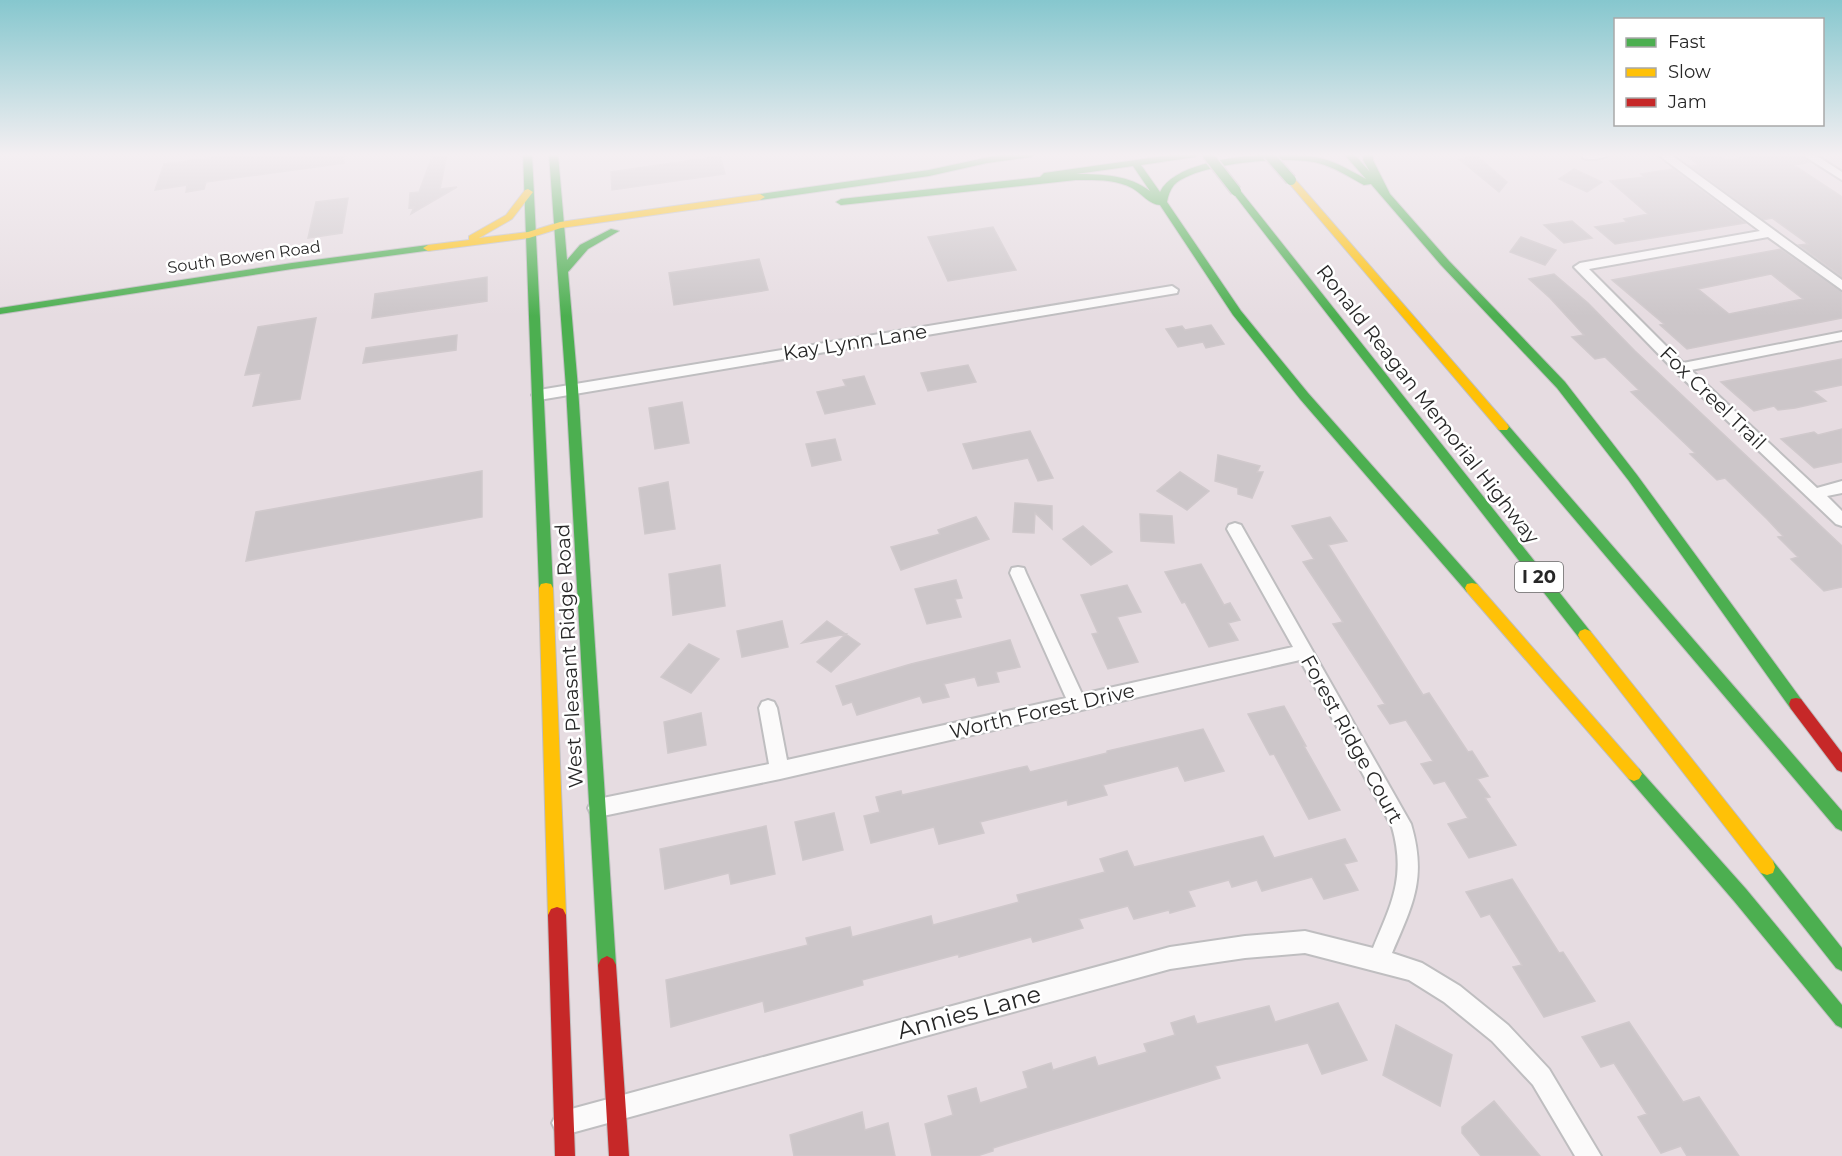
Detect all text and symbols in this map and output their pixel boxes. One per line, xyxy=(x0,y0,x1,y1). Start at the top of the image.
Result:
legend xyxy=(1614,18,1824,126)
text: Fast xyxy=(1668,31,1706,53)
text: Slow xyxy=(1668,61,1711,83)
text: Jam xyxy=(1667,91,1707,113)
street label: South Bowen Road xyxy=(166,237,322,277)
street label: Ronald Reagan Memorial Highway xyxy=(1312,260,1545,548)
street label: Kay Lynn Lane xyxy=(781,319,929,365)
street label: Fox Creel Trail xyxy=(1655,341,1771,455)
street label: West Pleasant Ridge Road xyxy=(550,523,588,789)
road number: I 20 xyxy=(1515,562,1563,592)
street label: Forest Ridge Court xyxy=(1296,651,1408,827)
street label: Worth Forest Drive xyxy=(947,678,1137,744)
street label: Annies Lane xyxy=(894,979,1044,1045)

